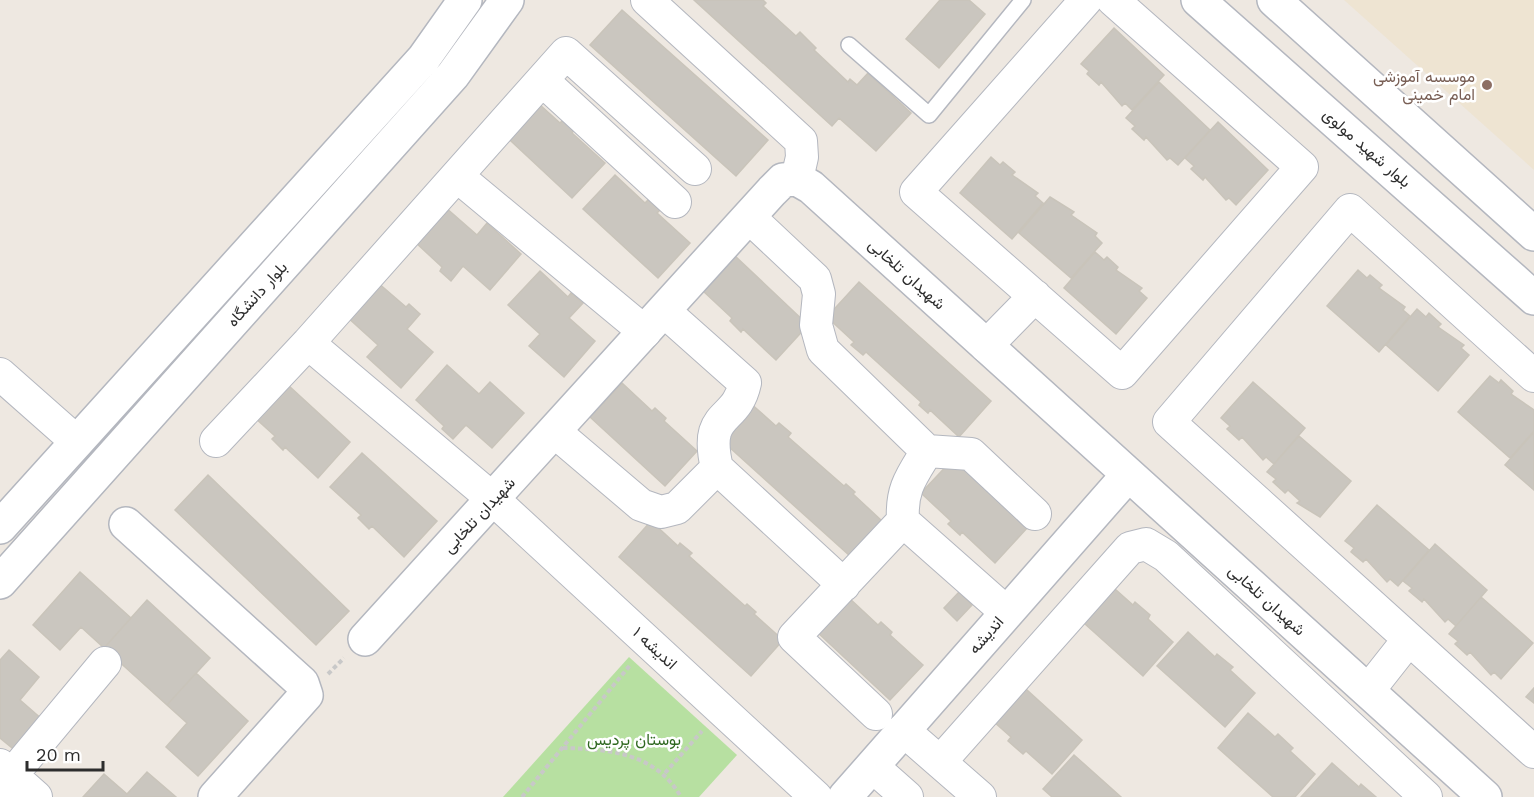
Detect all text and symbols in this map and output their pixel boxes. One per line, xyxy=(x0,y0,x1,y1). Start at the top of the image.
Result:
place label: موسسه آموزشی امام خمینی xyxy=(1373,67,1475,105)
marker: موسسه آموزشی امام خمینی xyxy=(1480,78,1494,92)
street label: بلوار شهید مولوی xyxy=(1318,105,1415,192)
street label: شهیدان تلخابی xyxy=(864,234,949,314)
street label: بلوار دانشگاه xyxy=(223,258,292,331)
street label: شهیدان تلخابی xyxy=(439,473,520,558)
street label: شهیدان تلخابی xyxy=(1224,560,1309,640)
street label: انديشه xyxy=(965,612,1007,658)
street label: اندیشه ۱ xyxy=(629,623,681,673)
park label: بوستان پردیس xyxy=(587,730,681,751)
scale bar xyxy=(27,734,104,772)
text: 20 m xyxy=(36,744,81,765)

